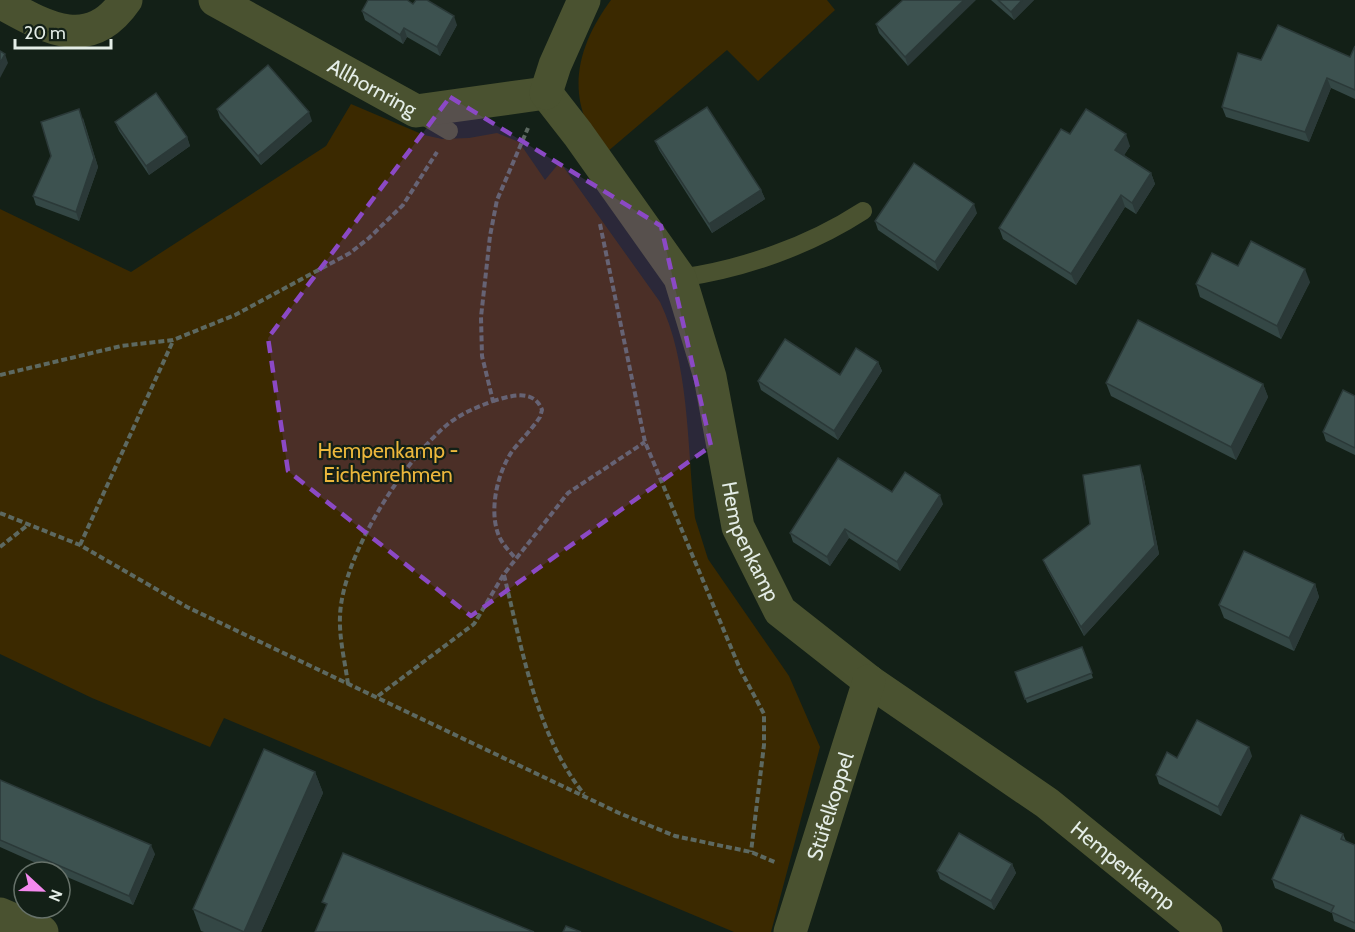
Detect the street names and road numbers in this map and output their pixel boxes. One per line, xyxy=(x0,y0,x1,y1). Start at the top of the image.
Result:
street label: Allhornring xyxy=(324,53,422,122)
street label: Hempenkamp xyxy=(717,479,786,605)
street label: Stüfelkoppel xyxy=(801,749,858,863)
street label: Hempenkamp xyxy=(1066,815,1181,915)

